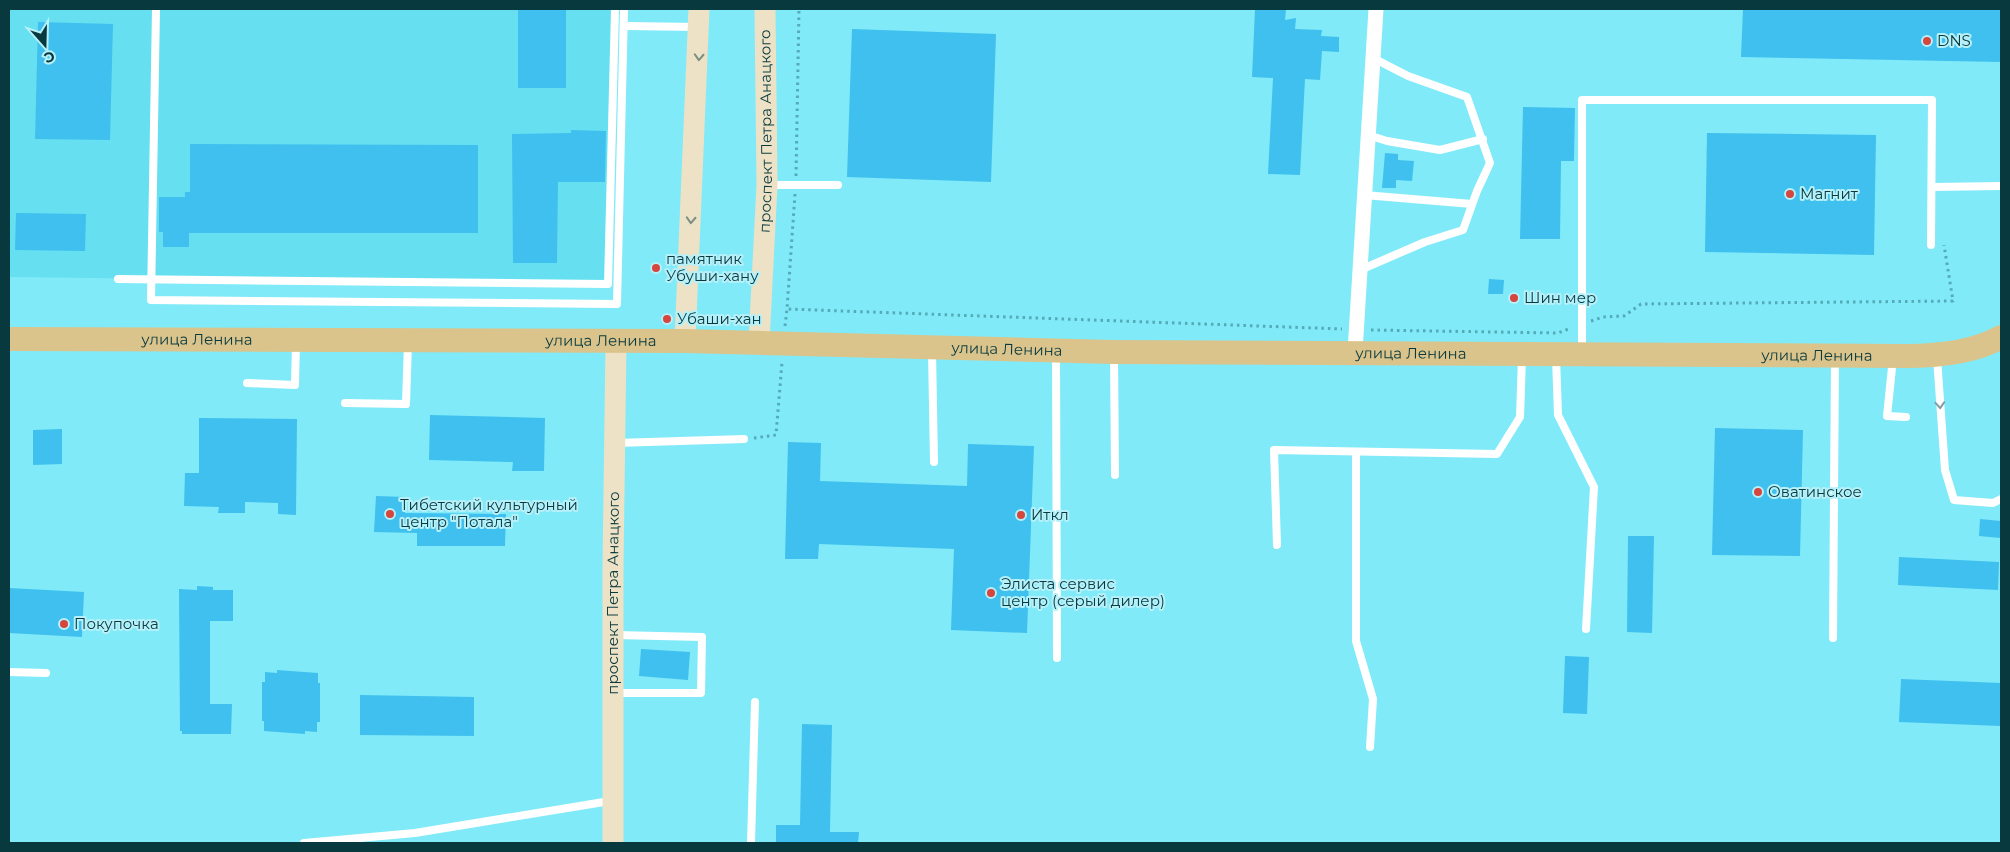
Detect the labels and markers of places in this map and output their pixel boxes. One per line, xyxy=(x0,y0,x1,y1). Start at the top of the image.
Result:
place label: DNS xyxy=(1937,31,1971,50)
marker: DNS xyxy=(1921,35,1933,47)
place label: Магнит xyxy=(1800,184,1859,203)
marker: Магнит xyxy=(1784,188,1796,200)
place label: памятник Убуши-хану xyxy=(666,249,759,285)
marker: памятник Убуши-хану xyxy=(650,262,662,274)
place label: Шин мер xyxy=(1524,288,1596,307)
marker: Шин мер xyxy=(1508,292,1520,304)
place label: Убаши-хан xyxy=(677,309,762,328)
marker: Убаши-хан xyxy=(661,313,673,325)
place label: Оватинское xyxy=(1768,482,1862,501)
marker: Оватинское xyxy=(1752,486,1764,498)
place label: Тибетский культурный центр "Потала" xyxy=(400,495,578,531)
place label: Иткл xyxy=(1031,505,1069,524)
marker: Тибетский культурный центр "Потала" xyxy=(384,508,396,520)
marker: Иткл xyxy=(1015,509,1027,521)
place label: Элиста сервис центр (серый дилер) xyxy=(1001,574,1165,610)
marker: Элиста сервис центр (серый дилер) xyxy=(985,587,997,599)
place label: Покупочка xyxy=(74,614,159,633)
marker: Покупочка xyxy=(58,618,70,630)

